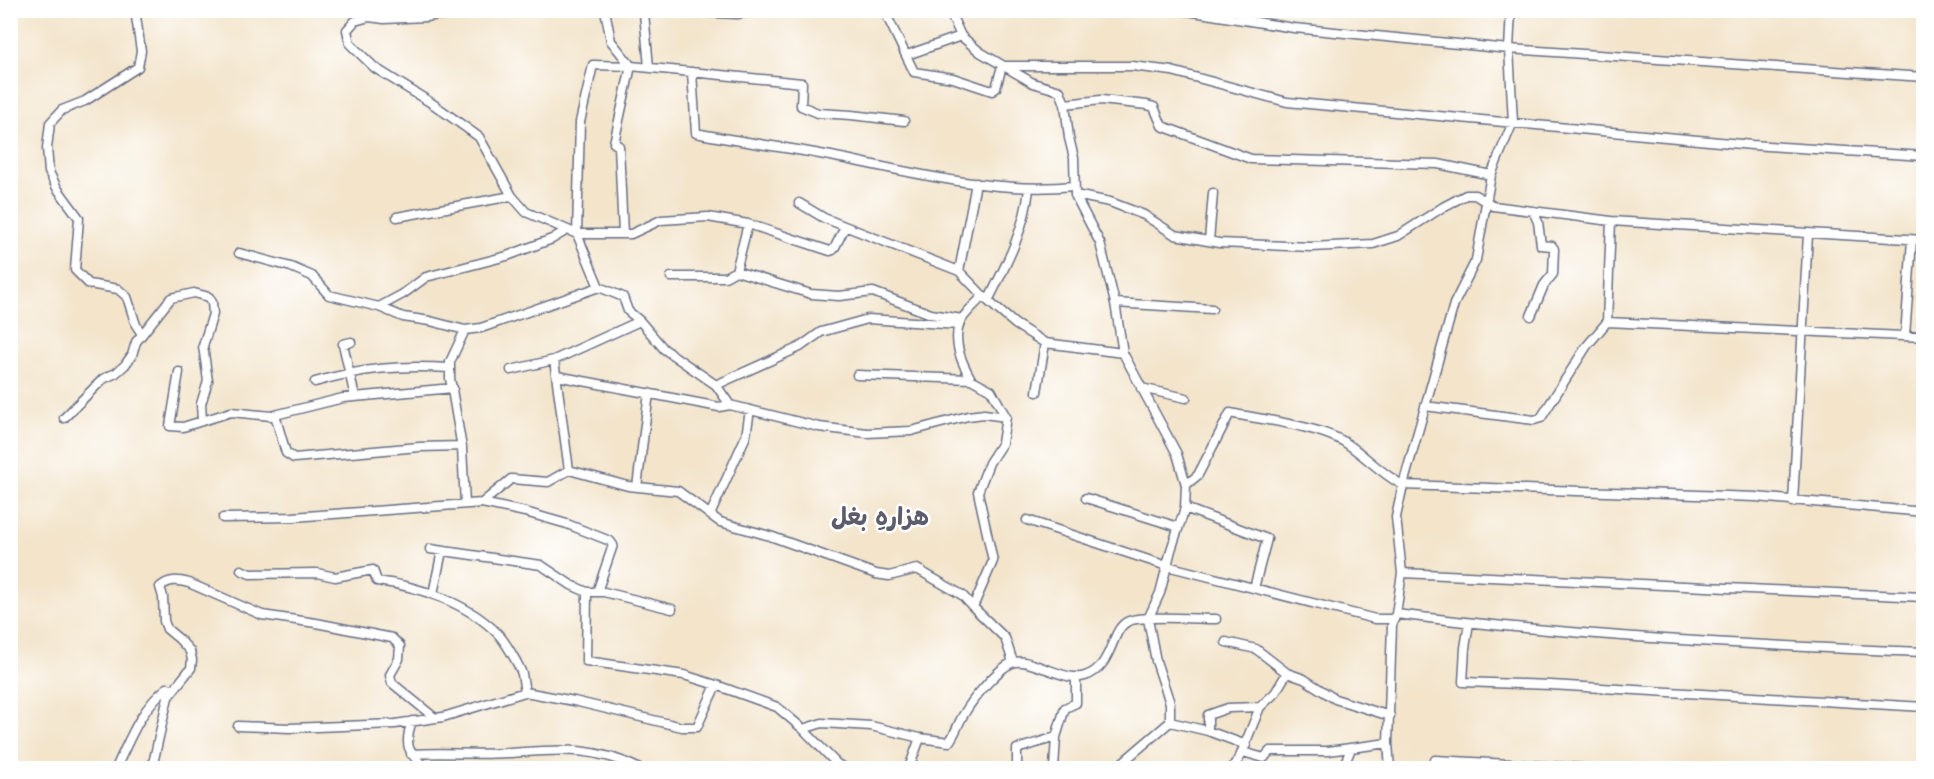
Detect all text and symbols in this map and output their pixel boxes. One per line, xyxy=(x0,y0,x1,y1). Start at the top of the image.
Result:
district label: هزارهِ بغل xyxy=(831,497,929,533)

